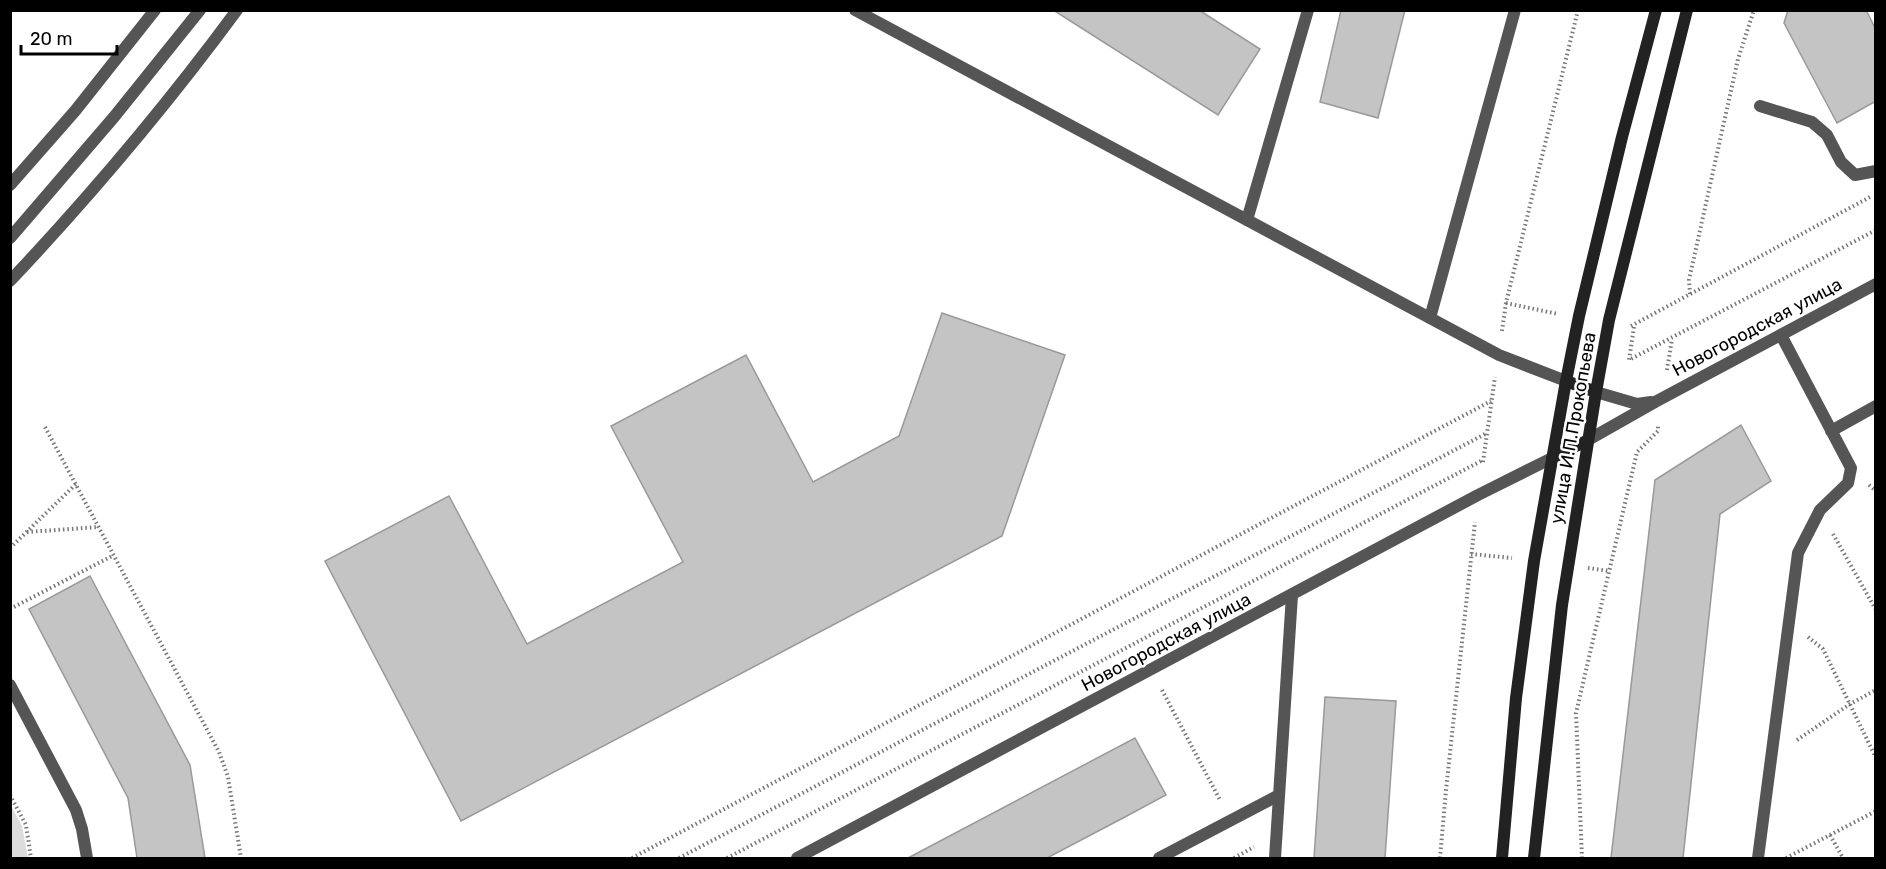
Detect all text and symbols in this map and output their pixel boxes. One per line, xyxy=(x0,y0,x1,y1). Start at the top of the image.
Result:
scale bar xyxy=(21,18,117,56)
text: 20 m xyxy=(30,28,72,50)
street label: Новогородская улица xyxy=(1668,273,1846,381)
street label: улица И.П.Прокопьева xyxy=(1545,330,1601,526)
street label: Новогородская улица xyxy=(1077,588,1255,696)

